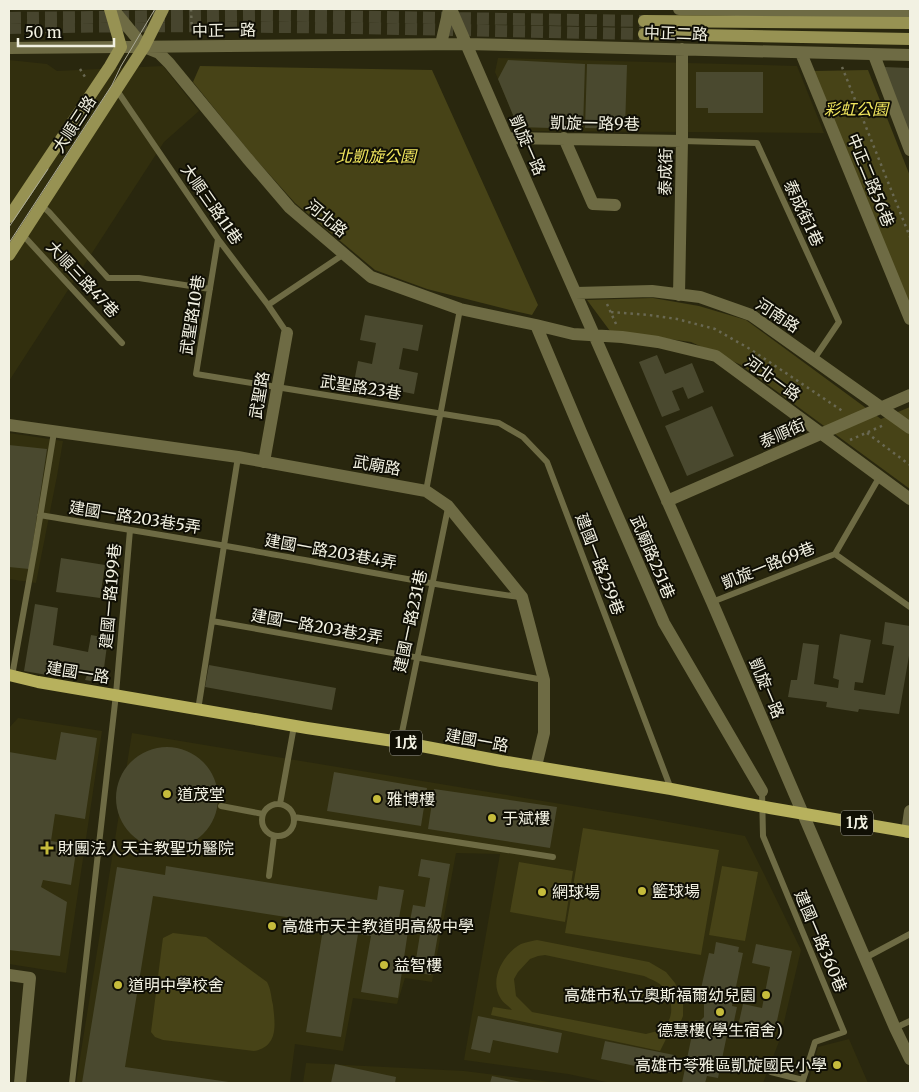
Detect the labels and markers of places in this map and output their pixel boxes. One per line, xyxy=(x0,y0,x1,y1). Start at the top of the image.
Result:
place label: 道茂堂 xyxy=(177,784,225,804)
marker: 道茂堂 xyxy=(161,788,173,800)
place label: 雅博樓 xyxy=(387,789,435,809)
marker: 雅博樓 xyxy=(371,793,383,805)
place label: 于斌樓 xyxy=(502,808,550,828)
marker: 于斌樓 xyxy=(486,812,498,824)
place label: 財團法人天主教聖功醫院 xyxy=(58,838,234,858)
marker: 財團法人天主教聖功醫院 xyxy=(40,841,54,855)
place label: 籃球場 xyxy=(652,881,700,901)
place label: 網球場 xyxy=(552,882,600,902)
marker: 籃球場 xyxy=(636,885,648,897)
marker: 網球場 xyxy=(536,886,548,898)
place label: 高雄市天主教道明高級中學 xyxy=(282,916,474,936)
marker: 高雄市天主教道明高級中學 xyxy=(266,920,278,932)
place label: 益智樓 xyxy=(394,955,442,975)
marker: 益智樓 xyxy=(378,959,390,971)
place label: 道明中學校舍 xyxy=(128,975,224,995)
marker: 道明中學校舍 xyxy=(112,979,124,991)
place label: 高雄市私立奧斯福爾幼兒園 xyxy=(564,985,756,1005)
marker: 高雄市私立奧斯福爾幼兒園 xyxy=(760,989,772,1001)
marker: 德慧樓(學生宿舍) xyxy=(714,1006,726,1018)
place label: 德慧樓(學生宿舍) xyxy=(657,1020,783,1040)
place label: 高雄市苓雅區凱旋國民小學 xyxy=(635,1055,827,1075)
marker: 高雄市苓雅區凱旋國民小學 xyxy=(831,1059,843,1071)

